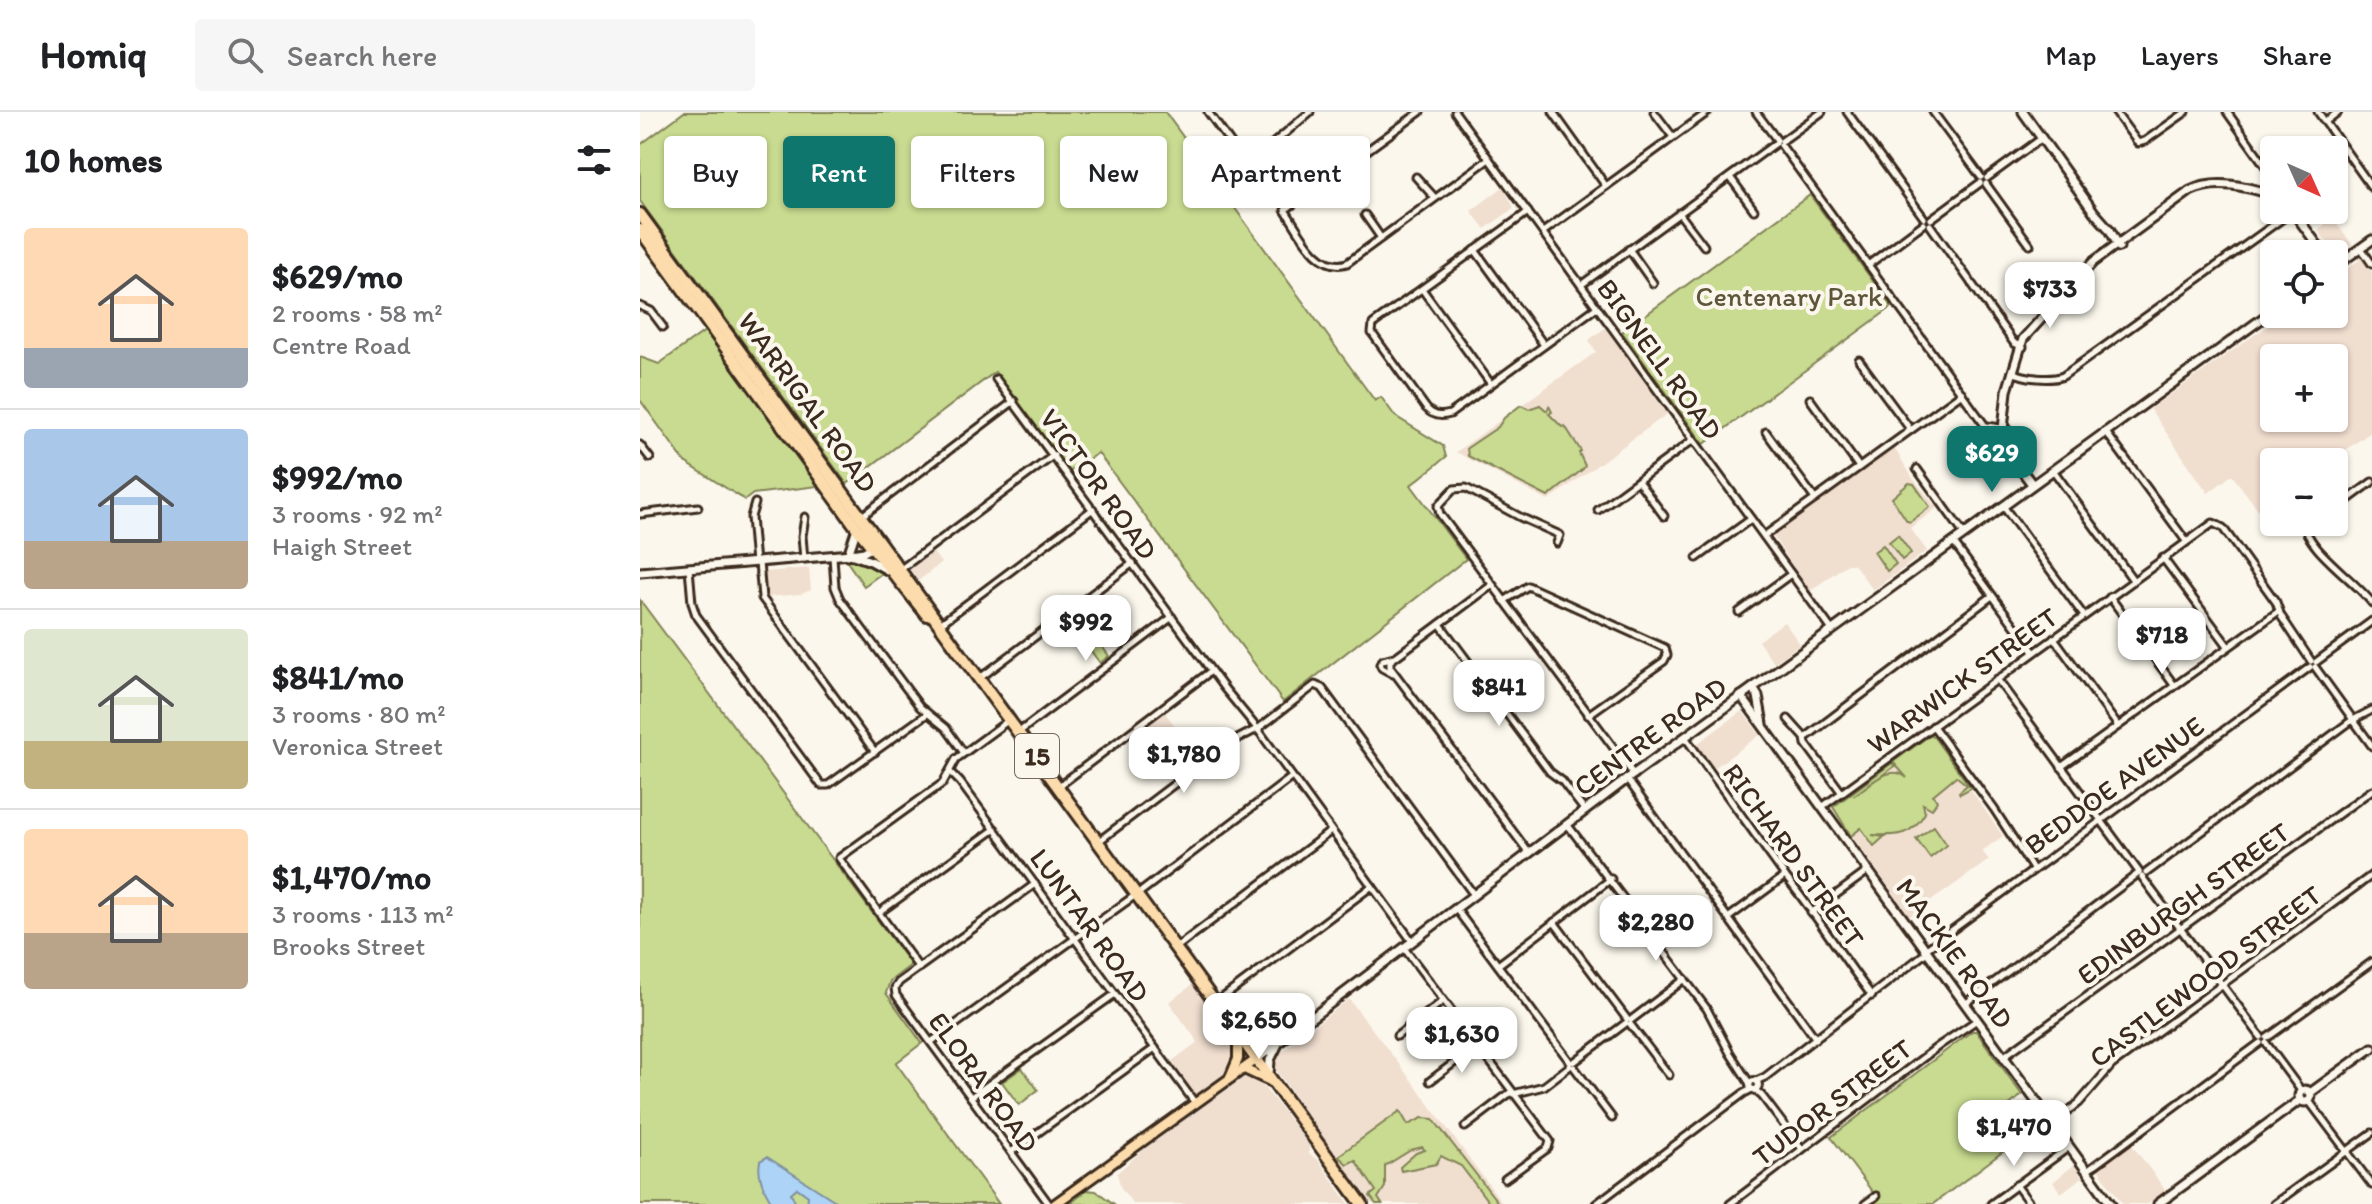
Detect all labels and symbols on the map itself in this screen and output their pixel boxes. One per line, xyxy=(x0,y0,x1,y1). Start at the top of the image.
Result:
north arrow xyxy=(2260,136,2348,224)
pin: $733 xyxy=(2003,262,2097,330)
street label: BIGNELL ROAD xyxy=(1590,272,1730,446)
park label: Centenary Park xyxy=(1695,279,1883,313)
street label: WARRIGAL ROAD xyxy=(731,305,885,499)
street label: VICTOR ROAD xyxy=(1033,402,1165,566)
pin: $629 xyxy=(1945,426,2039,494)
pin: $992 xyxy=(1039,595,1133,663)
street label: WARWICK STREET xyxy=(1860,599,2064,761)
pin: $718 xyxy=(2115,608,2209,676)
pin: $841 xyxy=(1452,660,1546,728)
street label: CENTRE ROAD xyxy=(1567,669,1733,803)
street label: BEDDOE AVENUE xyxy=(2018,708,2210,862)
pin: $1,780 xyxy=(1119,727,1249,795)
road number: 15 xyxy=(1015,734,1059,778)
street label: RICHARD STREET xyxy=(1716,756,1872,954)
street label: EDINBURGH STREET xyxy=(2070,814,2296,992)
street label: LUNTAR ROAD xyxy=(1023,842,1157,1008)
street label: MACKIE ROAD xyxy=(1889,871,2021,1035)
street label: CASTLEWOOD STREET xyxy=(2082,877,2328,1074)
pin: $2,280 xyxy=(1591,895,1721,963)
pin: $2,650 xyxy=(1194,993,1324,1061)
street label: ELORA ROAD xyxy=(922,1005,1046,1159)
pin: $1,630 xyxy=(1397,1007,1527,1075)
street label: TUDOR STREET xyxy=(1745,1031,1919,1173)
pin: $1,470 xyxy=(1949,1100,2079,1168)

